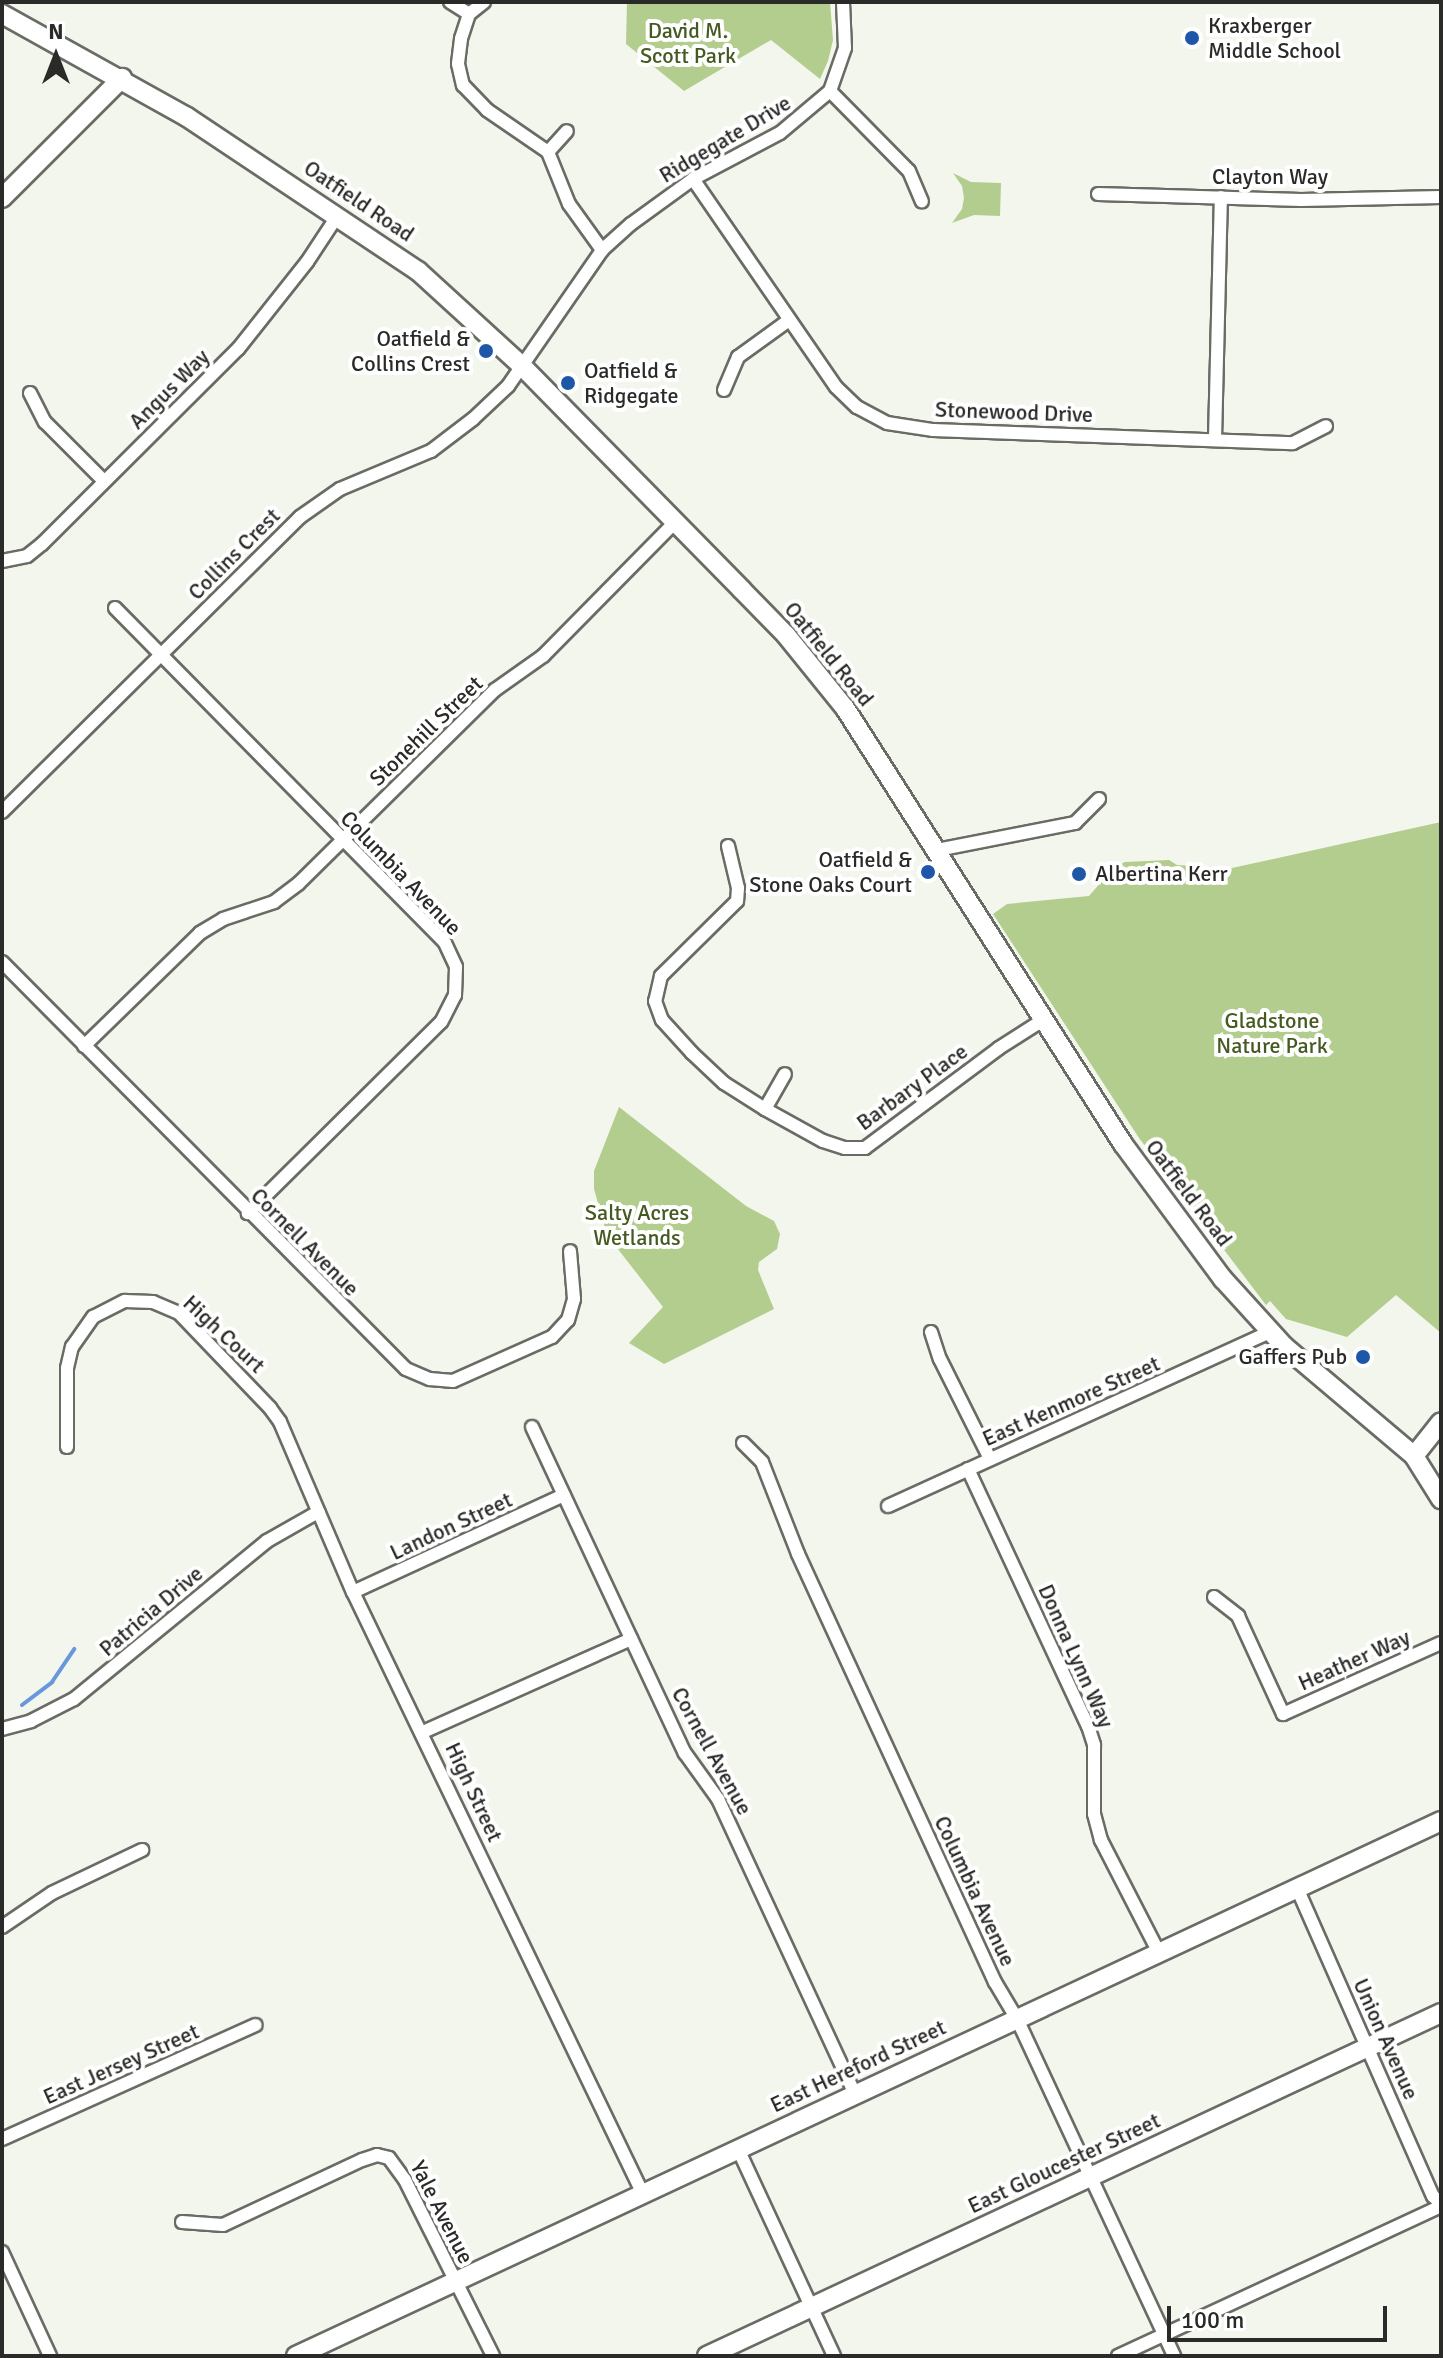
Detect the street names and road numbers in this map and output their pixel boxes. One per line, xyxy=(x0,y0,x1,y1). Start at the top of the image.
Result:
street label: Ridgegate Drive xyxy=(655,89,795,189)
street label: Oatfield Road xyxy=(299,155,419,247)
street label: Clayton Way xyxy=(1212,164,1328,190)
street label: Angus Way xyxy=(123,343,215,435)
street label: Stonewood Drive xyxy=(935,396,1093,428)
street label: Collins Crest xyxy=(183,503,285,605)
street label: Oatfield Road xyxy=(779,596,879,712)
street label: Stonehill Street xyxy=(364,670,488,792)
street label: Columbia Avenue xyxy=(335,805,467,941)
street label: Barbary Place xyxy=(851,1038,973,1136)
street label: Oatfield Road xyxy=(1140,1134,1238,1252)
street label: Cornell Avenue xyxy=(245,1182,365,1302)
street label: High Court xyxy=(178,1290,270,1378)
street label: East Kenmore Street xyxy=(978,1350,1164,1452)
street label: Landon Street xyxy=(386,1486,516,1566)
street label: Patricia Drive xyxy=(94,1560,208,1662)
street label: Donna Lynn Way xyxy=(1033,1580,1119,1732)
street label: Heather Way xyxy=(1294,1624,1414,1696)
street label: Cornell Avenue xyxy=(666,1683,758,1819)
street label: High Street xyxy=(440,1738,508,1846)
street label: Columbia Avenue xyxy=(929,1812,1021,1970)
street label: Union Avenue xyxy=(1348,1974,1424,2104)
street label: East Hereford Street xyxy=(766,2014,950,2118)
street label: East Jersey Street xyxy=(39,2018,203,2110)
street label: East Gloucester Street xyxy=(964,2107,1164,2219)
street label: Yale Avenue xyxy=(405,2156,479,2268)

